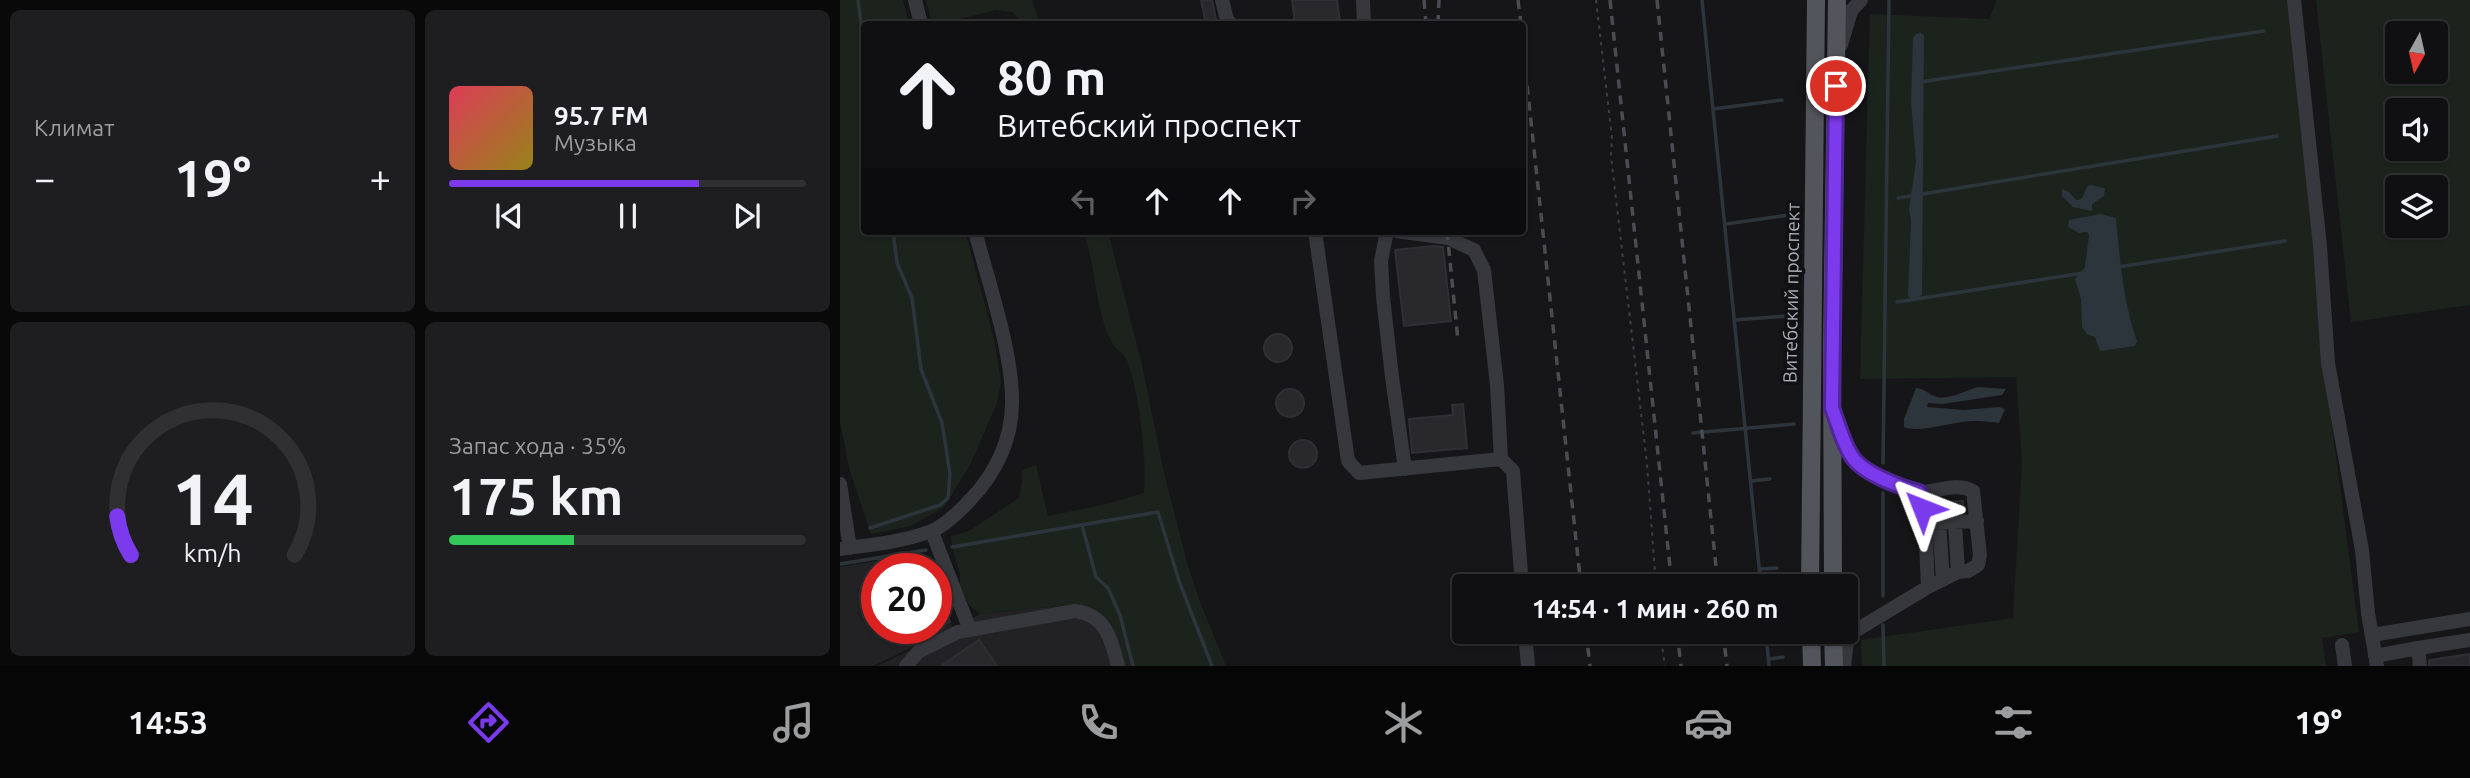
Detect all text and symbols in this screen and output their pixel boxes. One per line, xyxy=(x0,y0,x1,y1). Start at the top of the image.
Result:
north arrow xyxy=(2385,21,2448,84)
map controls xyxy=(2385,21,2448,238)
icon: ahead xyxy=(882,49,973,140)
text: 80 m xyxy=(997,49,1106,104)
pin xyxy=(1806,56,1866,116)
icon: arrive xyxy=(1817,67,1855,105)
button: sound xyxy=(2385,98,2448,161)
text: 95.7 FM xyxy=(554,101,648,130)
text: Витебский проспект xyxy=(997,107,1301,143)
text: Климат xyxy=(34,115,114,140)
text: Музыка xyxy=(554,130,637,155)
text: 19° xyxy=(174,149,251,207)
text: − xyxy=(34,157,55,199)
text: + xyxy=(370,157,391,199)
button: layers xyxy=(2385,175,2448,238)
icon: left xyxy=(1065,182,1103,220)
icon: ahead xyxy=(1138,182,1176,220)
icon: ahead xyxy=(1211,182,1249,220)
icon: right xyxy=(1284,182,1322,220)
icon: previous xyxy=(490,197,528,235)
icon: pause xyxy=(609,197,647,235)
icon: next xyxy=(728,197,766,235)
street label: Витебский проспект xyxy=(1778,202,1804,383)
text: Запас хода · 35% xyxy=(449,433,626,458)
text: 14 xyxy=(171,457,254,539)
text: 175 km xyxy=(449,467,623,525)
position arrow xyxy=(1885,471,1959,545)
text: km/h xyxy=(184,539,241,567)
speed limit sign: 20 xyxy=(861,553,952,644)
text: 14:54 · 1 мин · 260 m xyxy=(1532,594,1778,623)
icon: directions xyxy=(464,698,513,747)
icon: music xyxy=(769,698,818,747)
icon: phone xyxy=(1074,698,1123,747)
icon: climate xyxy=(1379,698,1428,747)
icon: car xyxy=(1684,698,1733,747)
icon: filters xyxy=(1989,698,2038,747)
text: 14:53 xyxy=(128,704,208,740)
text: 19° xyxy=(2295,704,2342,740)

